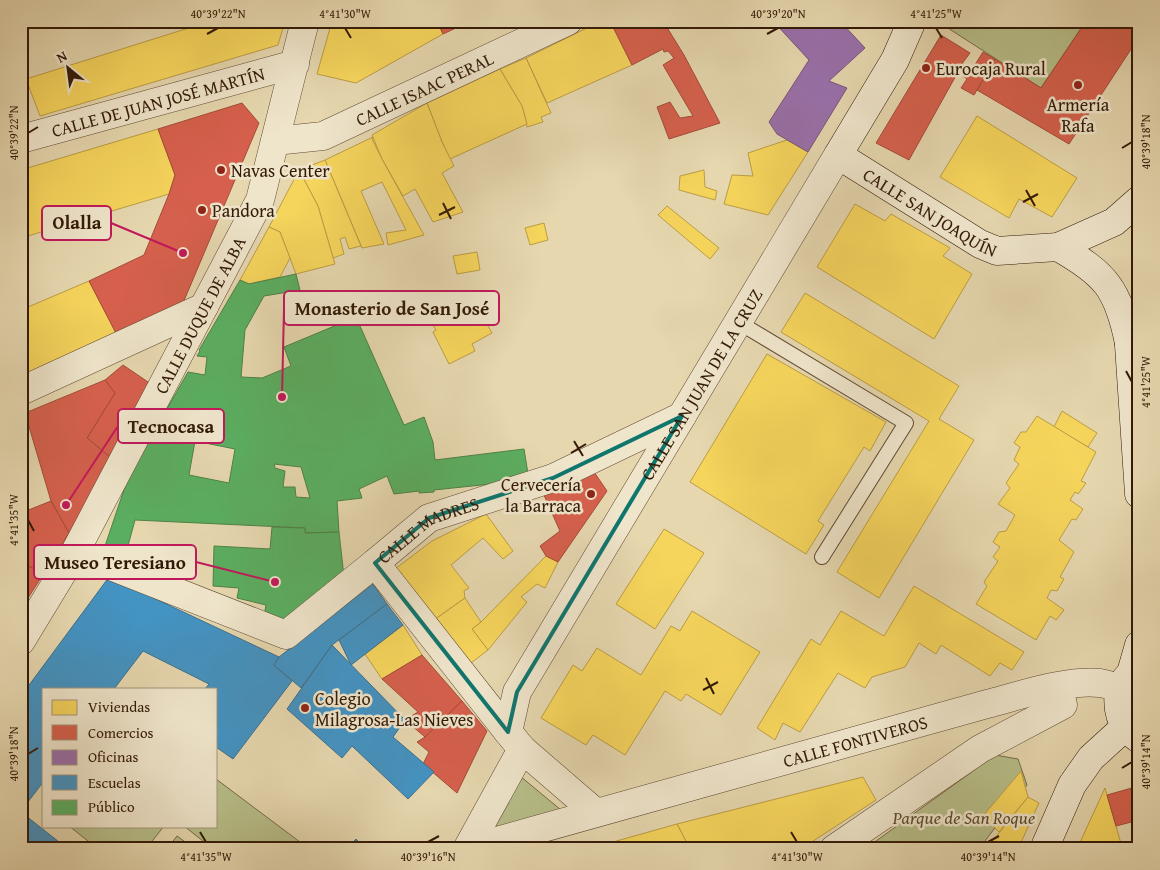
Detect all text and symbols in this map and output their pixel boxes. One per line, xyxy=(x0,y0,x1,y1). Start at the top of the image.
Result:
text: 40°39'22"N xyxy=(190,5,246,22)
text: 4°41'30"W xyxy=(319,5,372,22)
text: 40°39'20"N xyxy=(750,5,806,22)
text: 4°41'25"W xyxy=(910,5,963,22)
north arrow xyxy=(42,42,92,92)
street label: CALLE ISAAC PERAL xyxy=(351,44,498,132)
text: N xyxy=(53,45,71,68)
place label: Eurocaja Rural xyxy=(936,55,1046,82)
street label: CALLE DE JUAN JOSÉ MARTÍN xyxy=(48,59,268,144)
marker: Eurocaja Rural xyxy=(920,62,932,74)
marker: Armería Rafa xyxy=(1072,79,1084,91)
place label: Armería Rafa xyxy=(1047,91,1110,139)
text: 40°39'22"N xyxy=(5,105,22,161)
text: 40°39'18"N xyxy=(1137,114,1154,170)
place label: Navas Center xyxy=(231,157,330,184)
street label: CALLE SAN JOAQUÍN xyxy=(858,161,1002,263)
marker: Navas Center xyxy=(215,164,227,176)
place label: Pandora xyxy=(212,197,275,224)
marker: Pandora xyxy=(196,204,208,216)
callout: Olalla xyxy=(42,206,111,240)
text: Olalla xyxy=(52,208,102,236)
street label: CALLE DUQUE DE ALBA xyxy=(147,231,252,398)
street label: CALLE SAN JUAN DE LA CRUZ xyxy=(633,283,769,485)
callout: Monasterio de San José xyxy=(284,291,499,325)
text: Monasterio de San José xyxy=(295,294,489,322)
text: 4°41'25"W xyxy=(1137,355,1154,408)
callout: Tecnocasa xyxy=(118,409,224,443)
text: Tecnocasa xyxy=(128,412,214,440)
place label: Cervecería la Barraca xyxy=(501,471,581,519)
marker: Cervecería la Barraca xyxy=(585,488,597,500)
street label: CALLE MADRES xyxy=(371,489,482,569)
text: 4°41'35"W xyxy=(5,493,22,546)
callout: Museo Teresiano xyxy=(34,545,196,579)
text: Museo Teresiano xyxy=(44,548,186,576)
place label: Colegio Milagrosa-Las Nieves xyxy=(315,685,473,733)
legend xyxy=(42,688,218,828)
text: Viviendas xyxy=(88,696,150,717)
marker: Colegio Milagrosa-Las Nieves xyxy=(299,702,311,714)
street label: CALLE FONTIVEROS xyxy=(780,708,931,774)
text: Comercios xyxy=(88,722,154,743)
text: 40°39'18"N xyxy=(5,726,22,782)
text: 40°39'14"N xyxy=(1137,734,1154,790)
text: Oficinas xyxy=(88,746,139,767)
text: Escuelas xyxy=(88,772,141,793)
text: Público xyxy=(88,796,135,817)
park label: Parque de San Roque xyxy=(892,804,1035,831)
text: 4°41'35"W xyxy=(180,848,233,865)
text: 40°39'16"N xyxy=(400,848,456,865)
text: 4°41'30"W xyxy=(771,848,824,865)
text: 40°39'14"N xyxy=(960,848,1016,865)

